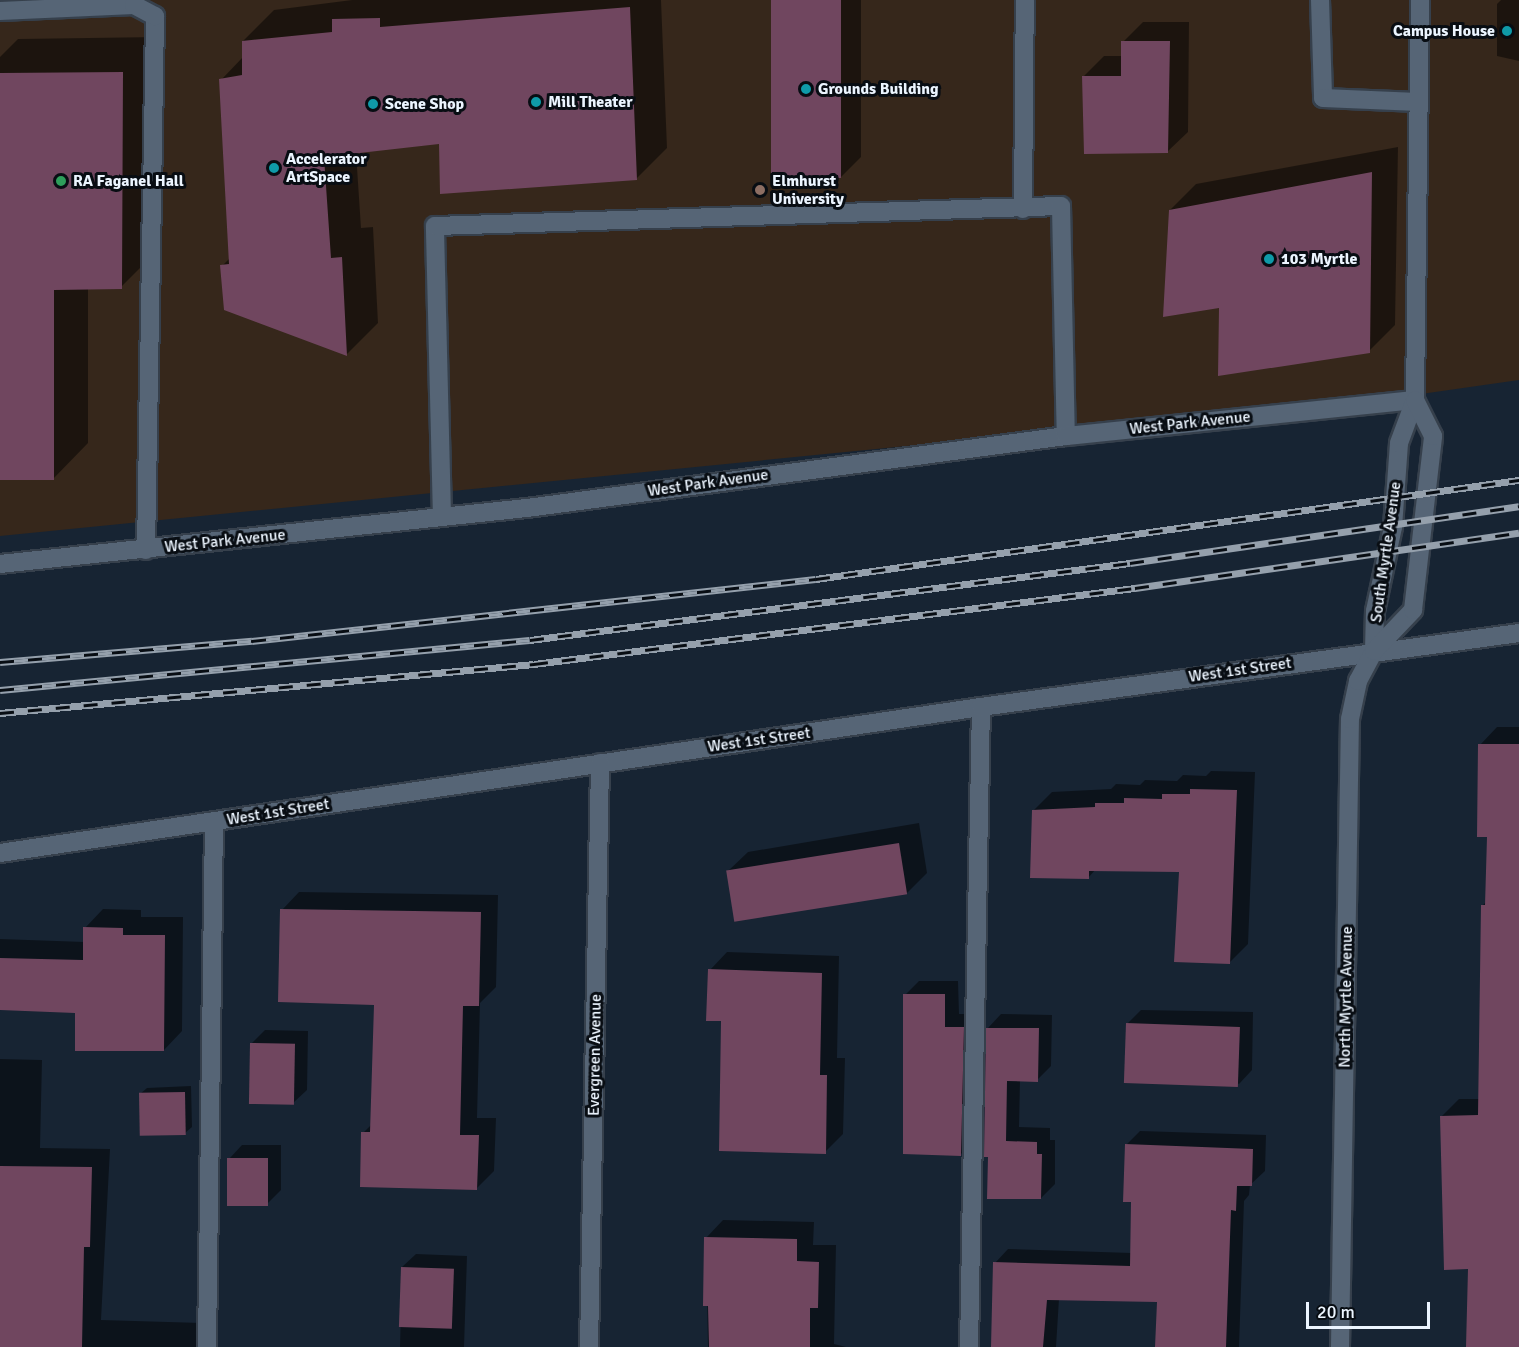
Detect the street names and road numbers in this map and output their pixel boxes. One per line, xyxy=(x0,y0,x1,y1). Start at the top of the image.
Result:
street label: West Park Avenue xyxy=(1129,407,1251,439)
street label: West Park Avenue xyxy=(647,465,769,501)
street label: South Myrtle Avenue xyxy=(1367,480,1405,624)
street label: West Park Avenue xyxy=(164,525,286,557)
street label: West 1st Street xyxy=(1187,653,1293,687)
street label: West 1st Street xyxy=(706,723,812,757)
street label: West 1st Street xyxy=(225,794,331,830)
street label: North Myrtle Avenue xyxy=(1335,926,1357,1068)
street label: Evergreen Avenue xyxy=(584,994,606,1116)

